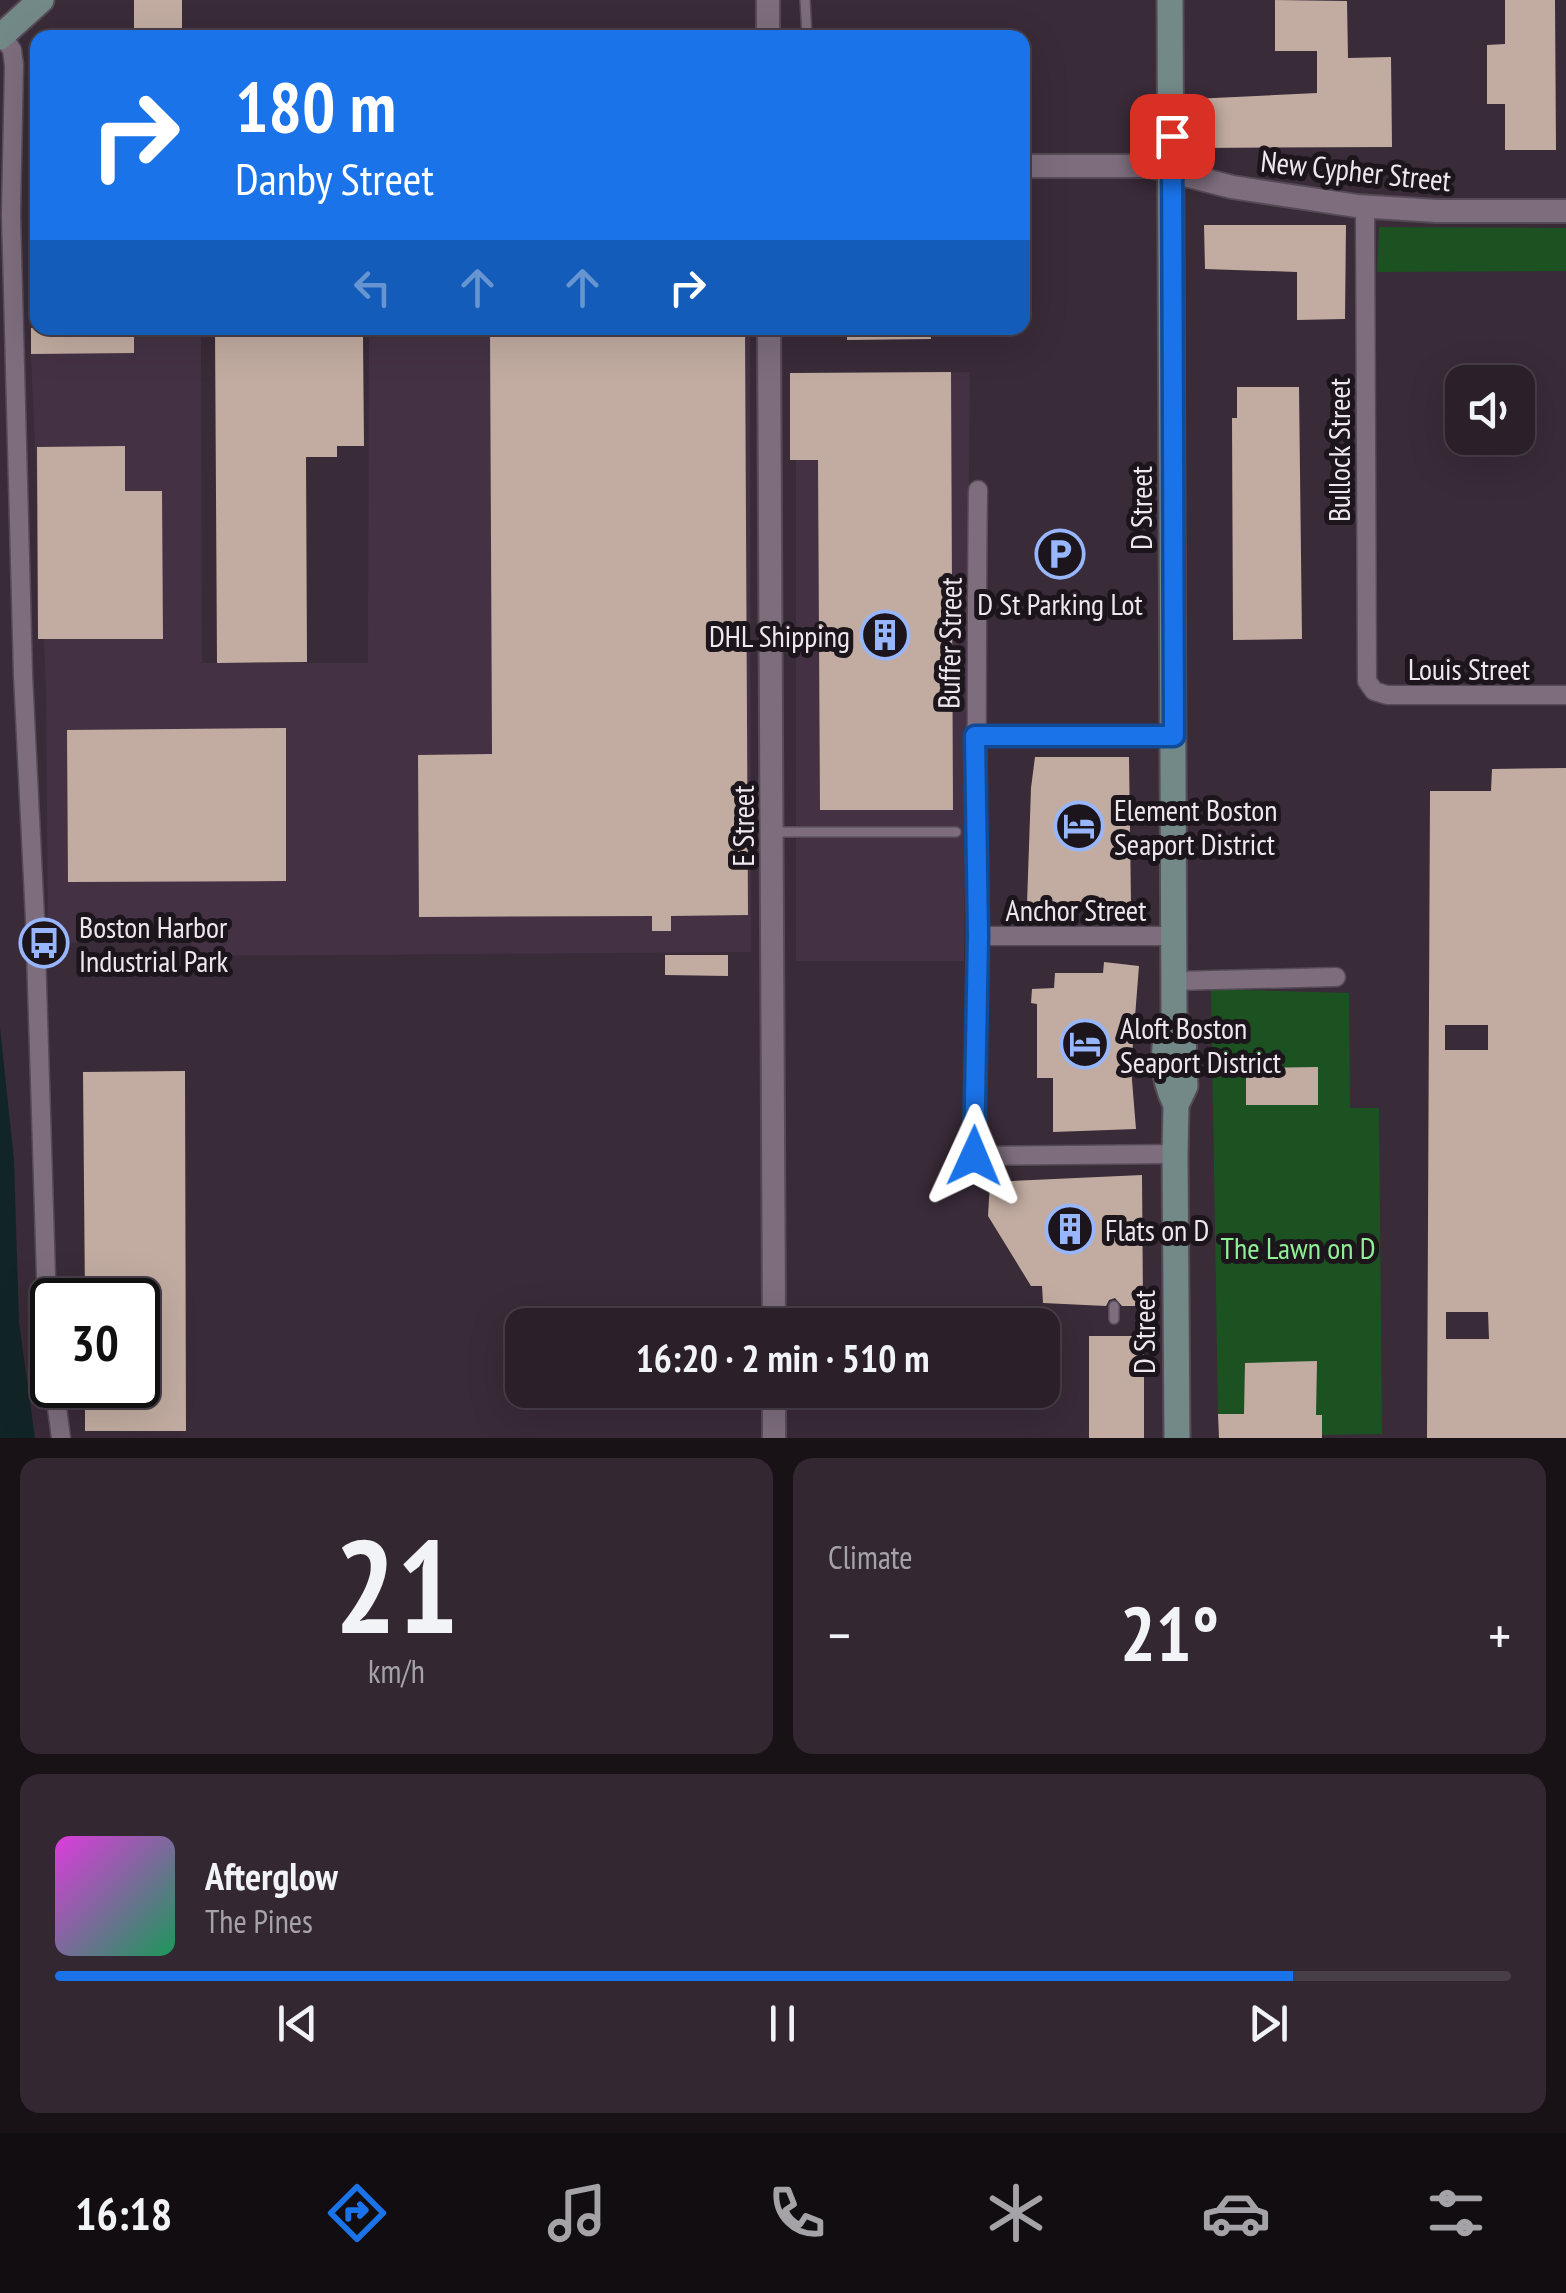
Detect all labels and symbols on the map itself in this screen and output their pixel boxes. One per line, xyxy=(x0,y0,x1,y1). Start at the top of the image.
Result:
pin xyxy=(1130,94,1215,179)
street label: New Cypher Street xyxy=(1259,141,1454,199)
street label: Bullock Street xyxy=(1319,377,1358,522)
street label: D Street xyxy=(1121,465,1160,550)
parking icon: D St Parking Lot xyxy=(1034,528,1086,580)
street label: Buffer Street xyxy=(928,576,970,709)
place label: D St Parking Lot xyxy=(977,584,1143,623)
building icon: DHL Shipping xyxy=(859,609,911,661)
place label: DHL Shipping xyxy=(709,616,850,655)
street label: Louis Street xyxy=(1408,649,1531,688)
street label: E Street xyxy=(723,785,762,867)
place label: Element Boston Seaport District xyxy=(1114,790,1277,863)
hotel icon: Element Boston Seaport District xyxy=(1053,800,1105,852)
street label: Anchor Street xyxy=(1006,890,1147,929)
place label: Boston Harbor Industrial Park xyxy=(79,907,229,980)
bus stop icon: Boston Harbor Industrial Park xyxy=(18,917,70,969)
place label: Aloft Boston Seaport District xyxy=(1120,1008,1282,1081)
hotel icon: Aloft Boston Seaport District xyxy=(1059,1018,1111,1070)
position arrow xyxy=(922,1104,1026,1208)
building icon: Flats on D xyxy=(1044,1203,1096,1255)
place label: Flats on D xyxy=(1105,1210,1209,1249)
park label: The Lawn on D xyxy=(1221,1228,1375,1267)
speed limit sign: 30 xyxy=(30,1278,160,1408)
street label: D Street xyxy=(1124,1289,1163,1374)

